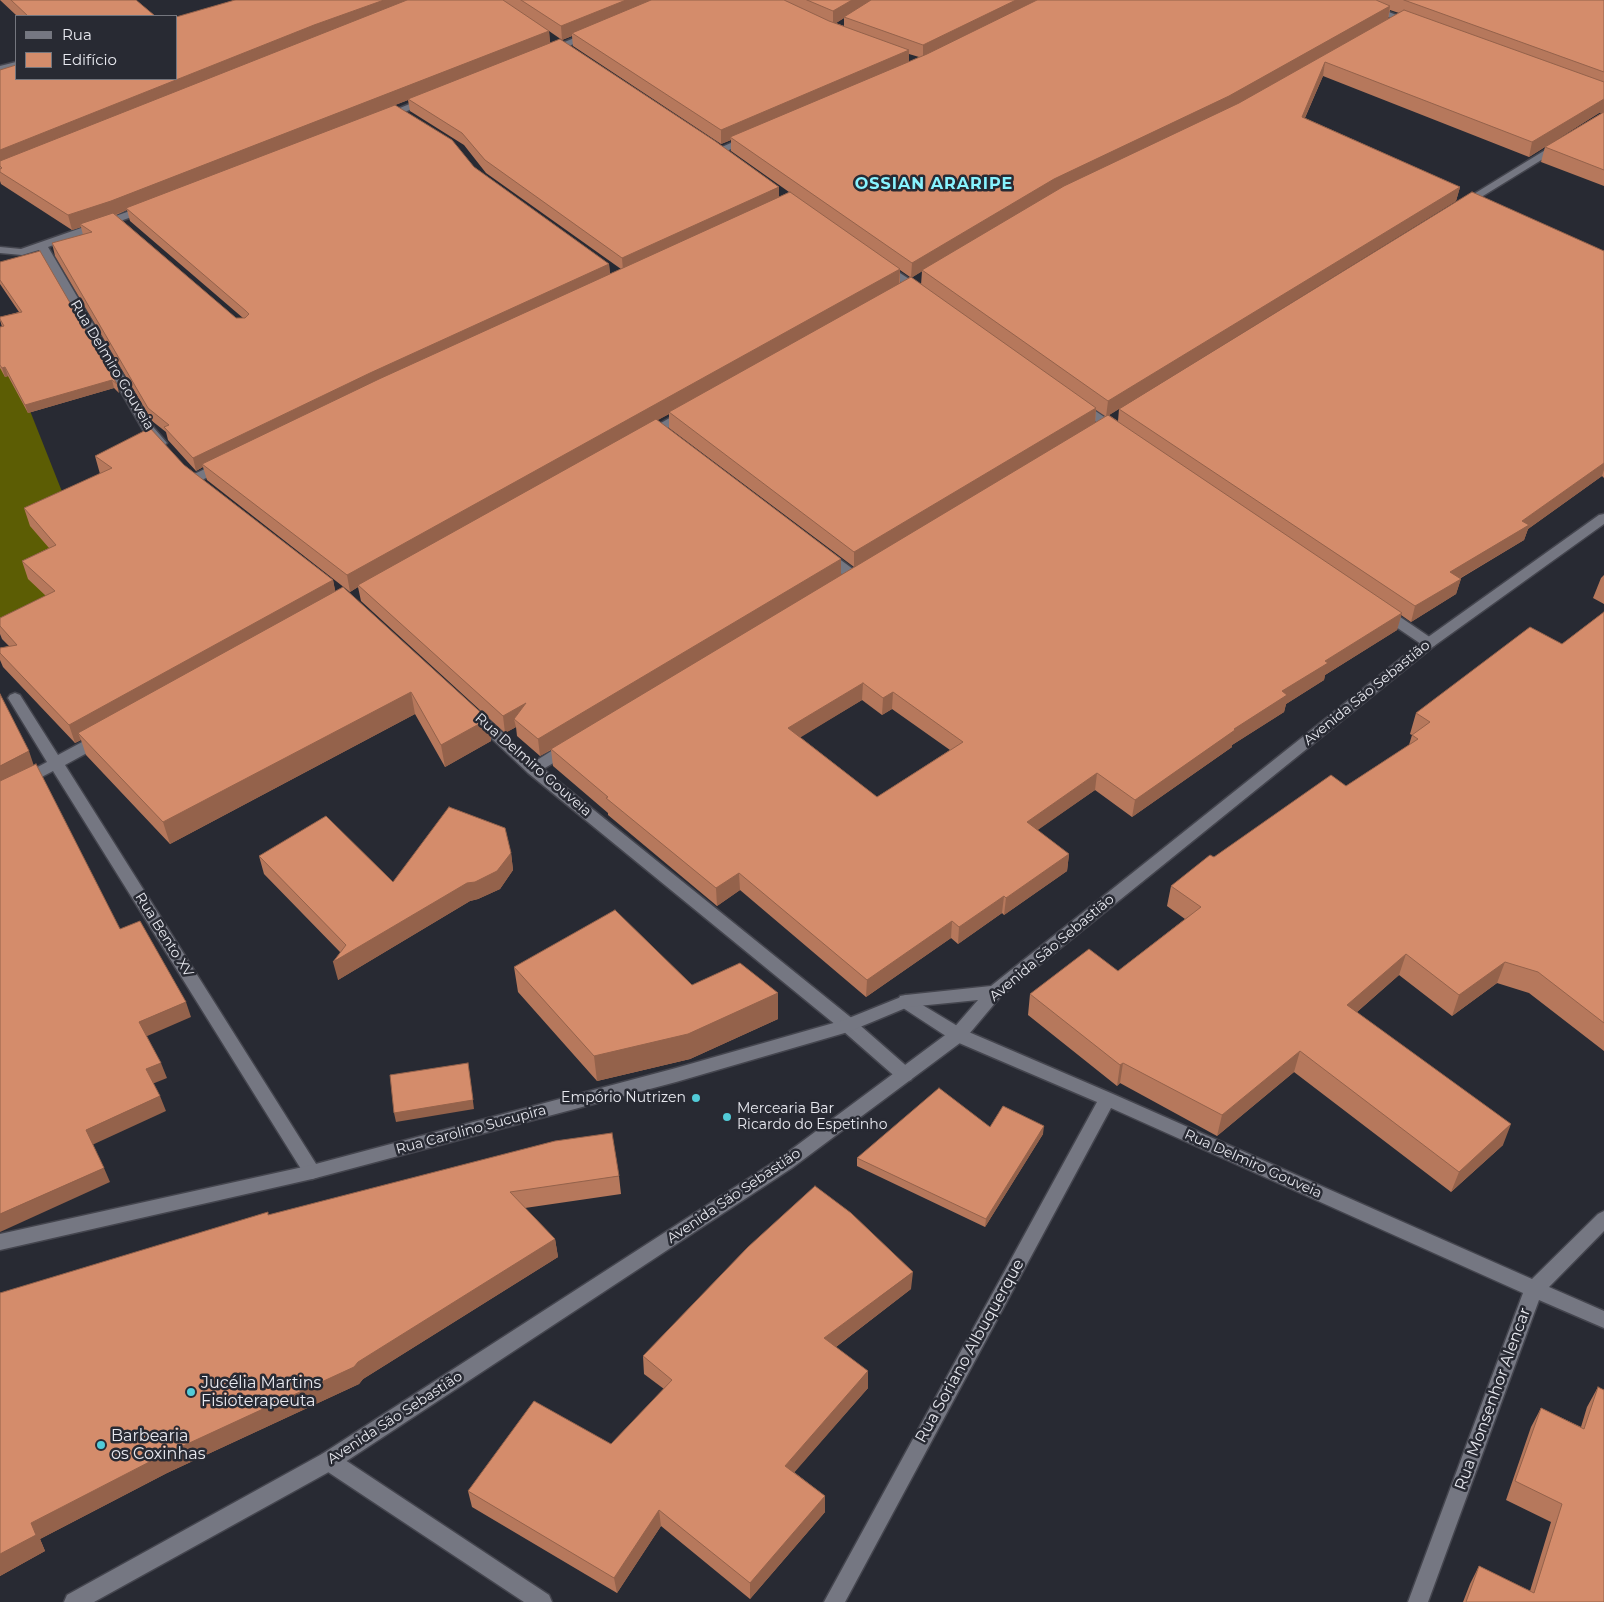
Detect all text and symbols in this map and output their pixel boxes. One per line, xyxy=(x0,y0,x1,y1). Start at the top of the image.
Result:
legend xyxy=(15,15,178,80)
text: Rua xyxy=(62,25,92,44)
text: Edifício xyxy=(62,50,117,69)
district label: OSSIAN ARARIPE xyxy=(853,174,1015,194)
street label: Rua Delmiro Gouveia xyxy=(67,297,157,433)
street label: Avenida São Sebastião xyxy=(1300,637,1434,749)
street label: Rua Delmiro Gouveia xyxy=(471,710,595,820)
street label: Rua Bento XV xyxy=(131,890,197,980)
street label: Avenida São Sebastião xyxy=(986,891,1118,1005)
place label: Empório Nutrizen xyxy=(561,1090,686,1106)
marker: Empório Nutrizen xyxy=(690,1092,702,1104)
place label: Mercearia Bar Ricardo do Espetinho xyxy=(737,1101,888,1134)
street label: Rua Carolino Sucupira xyxy=(394,1102,548,1158)
marker: Mercearia Bar Ricardo do Espetinho xyxy=(721,1111,733,1123)
street label: Rua Delmiro Gouveia xyxy=(1182,1126,1324,1202)
street label: Avenida São Sebastião xyxy=(664,1145,804,1247)
street label: Rua Soriano Albuquerque xyxy=(911,1256,1029,1446)
street label: Rua Monsenhor Alencar xyxy=(1451,1305,1535,1493)
street label: Avenida São Sebastião xyxy=(324,1368,466,1468)
place label: Jucélia Martins Fisioterapeuta xyxy=(201,1373,321,1411)
marker: Jucélia Martins Fisioterapeuta xyxy=(185,1386,197,1398)
place label: Barbearia os Coxinhas xyxy=(111,1426,205,1464)
marker: Barbearia os Coxinhas xyxy=(95,1439,107,1451)

